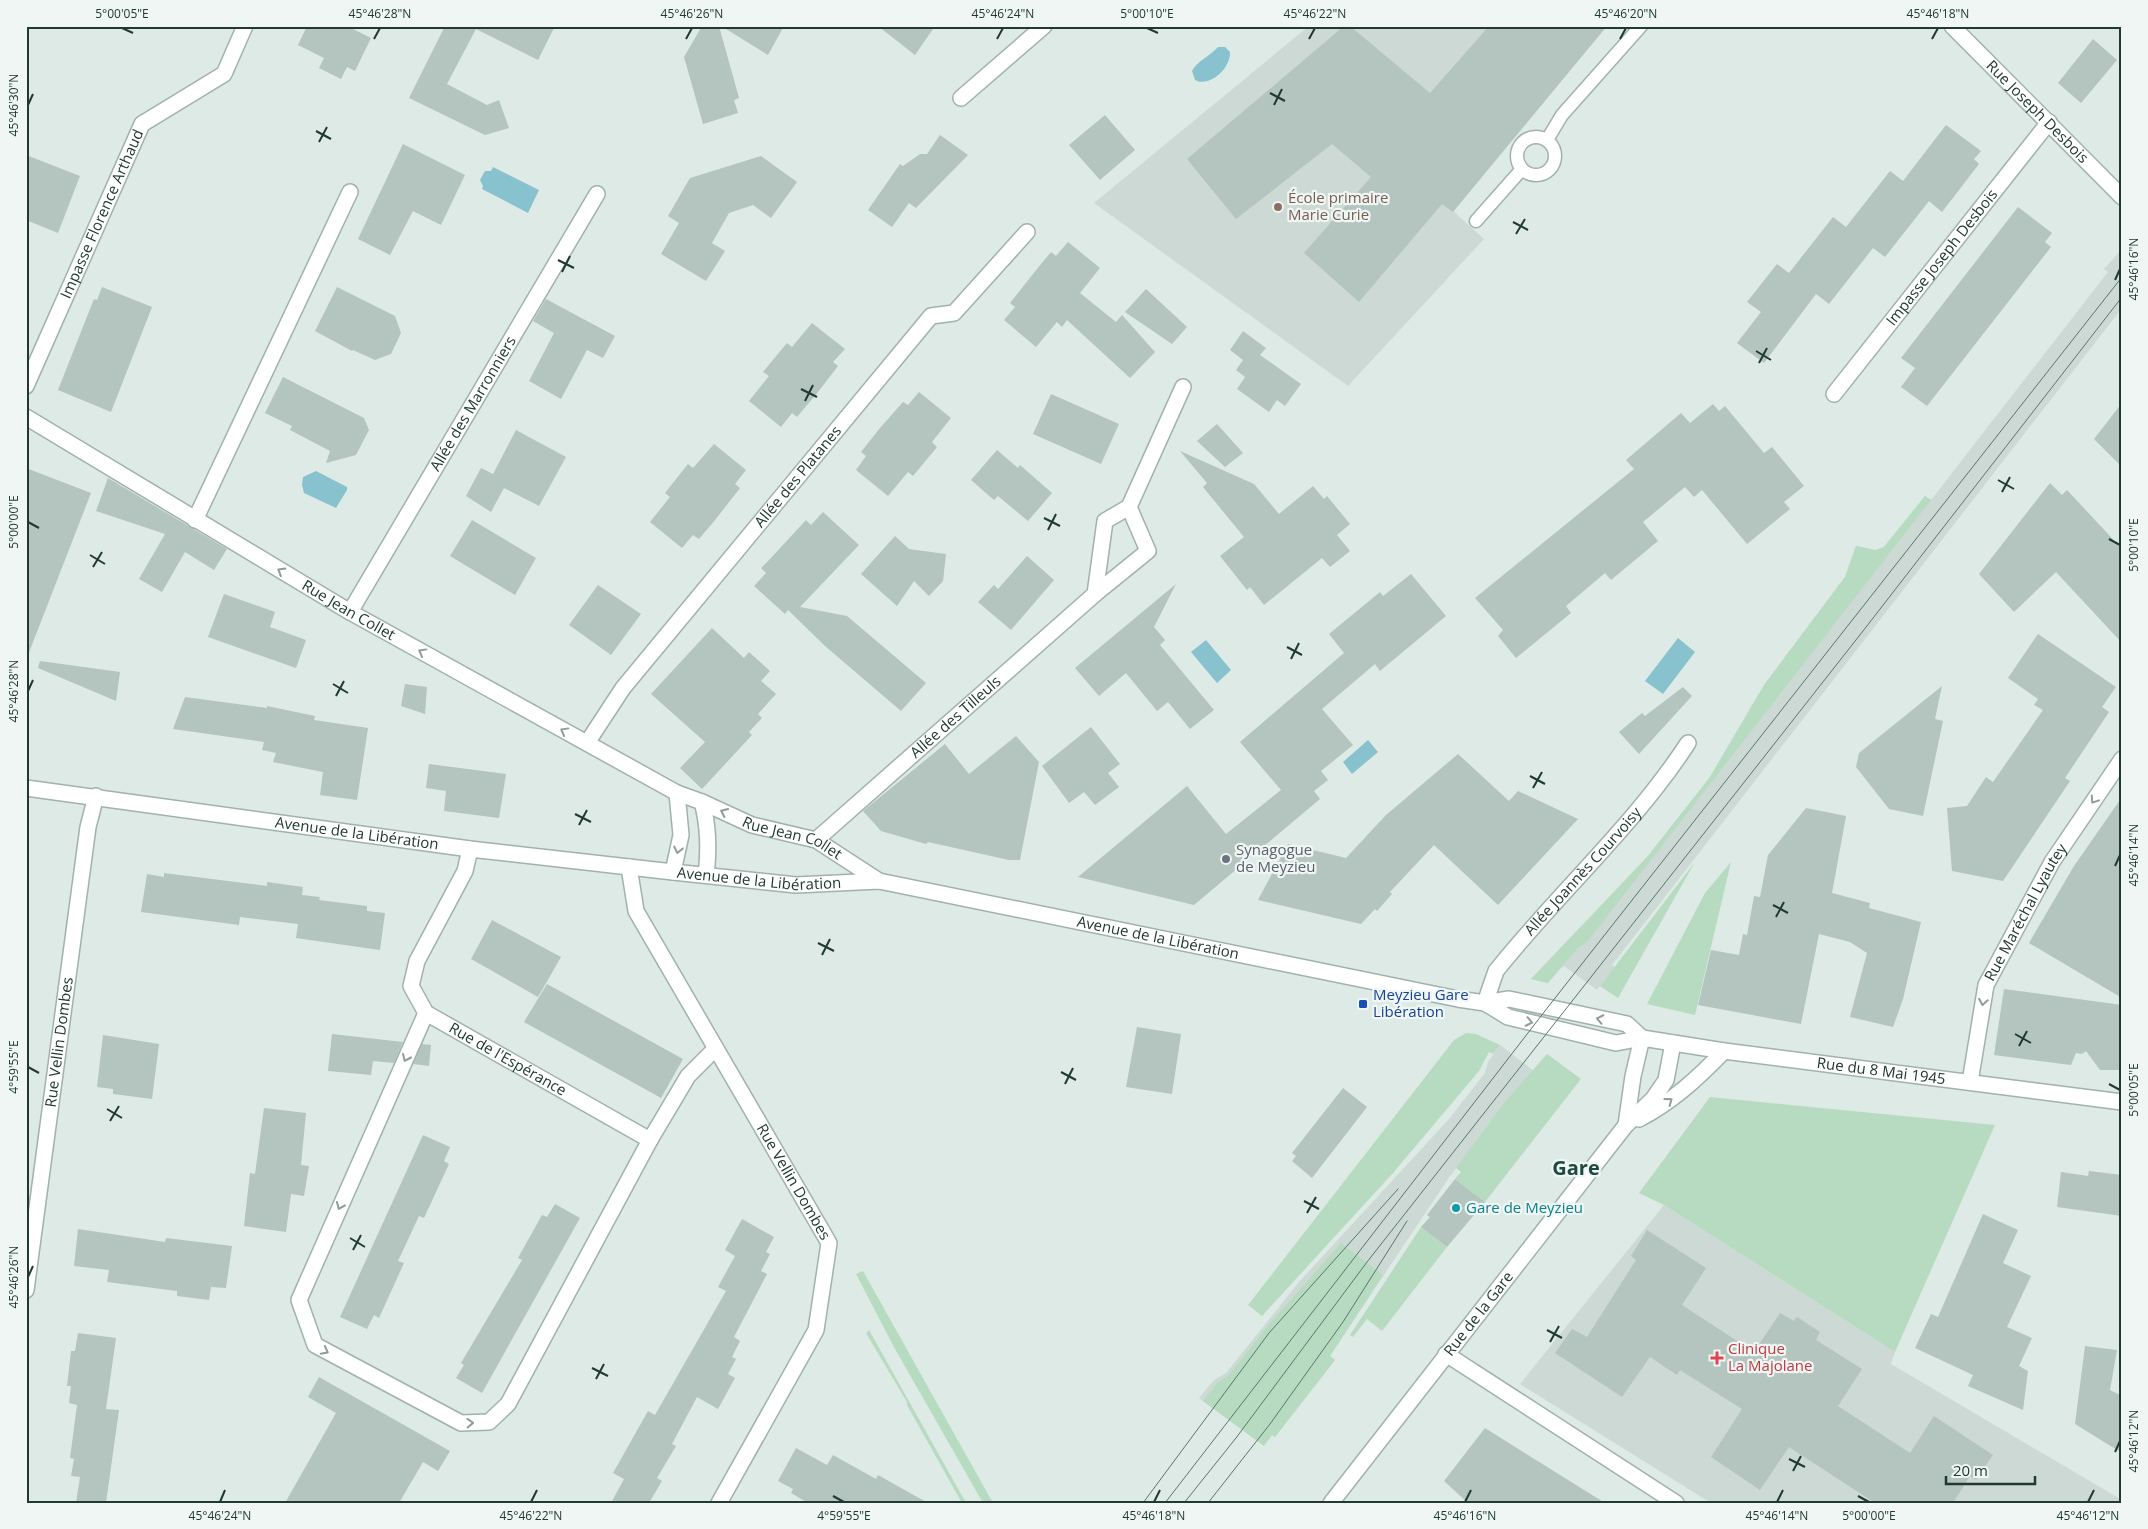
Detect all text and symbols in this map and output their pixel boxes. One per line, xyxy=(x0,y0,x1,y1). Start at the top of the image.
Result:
text: 5°00'05"E xyxy=(95,5,149,22)
text: 45°46'28"N xyxy=(349,5,411,22)
text: 45°46'26"N xyxy=(661,5,723,22)
text: 45°46'24"N xyxy=(972,5,1034,22)
text: 5°00'10"E xyxy=(1120,5,1174,22)
text: 45°46'22"N xyxy=(1284,5,1346,22)
text: 45°46'20"N xyxy=(1595,5,1657,22)
text: 45°46'18"N xyxy=(1907,5,1969,22)
street label: Rue Joseph Desbois xyxy=(1982,55,2094,167)
text: 45°46'30"N xyxy=(5,74,22,136)
street label: Impasse Florence Arthaud xyxy=(55,126,147,301)
street label: Impasse Joseph Desbois xyxy=(1881,184,2001,329)
place label: École primaire Marie Curie xyxy=(1288,187,1388,224)
marker: École primaire Marie Curie xyxy=(1272,201,1284,213)
text: 45°46'16"N xyxy=(2125,238,2142,300)
street label: Allée des Marronniers xyxy=(425,332,520,474)
street label: Allée des Platanes xyxy=(749,421,845,531)
text: 5°00'00"E xyxy=(5,495,22,549)
text: 5°00'10"E xyxy=(2125,518,2142,572)
one-way arrow xyxy=(278,567,287,577)
street label: Rue Jean Collet xyxy=(299,574,399,644)
one-way arrow xyxy=(419,648,428,658)
text: 45°46'28"N xyxy=(5,660,22,722)
street label: Allée des Tilleuls xyxy=(905,671,1005,762)
one-way arrow xyxy=(561,727,570,737)
one-way arrow xyxy=(2091,794,2101,803)
street label: Allée Joannès Courvoisy xyxy=(1519,802,1645,939)
one-way arrow xyxy=(720,808,729,818)
street label: Avenue de la Libération xyxy=(274,811,440,854)
street label: Rue Jean Collet xyxy=(739,811,846,863)
text: 45°46'14"N xyxy=(2125,824,2142,886)
place label: Synagogue de Meyzieu xyxy=(1236,839,1315,876)
street label: Rue Maréchal Lyautey xyxy=(1979,839,2071,984)
one-way arrow xyxy=(673,846,684,855)
marker: Synagogue de Meyzieu xyxy=(1220,853,1232,865)
street label: Avenue de la Libération xyxy=(676,861,842,894)
street label: Avenue de la Libération xyxy=(1075,911,1241,963)
street label: Rue Vellin Dombes xyxy=(40,976,77,1108)
place label: Meyzieu Gare Libération xyxy=(1373,984,1469,1021)
marker: Meyzieu Gare Libération xyxy=(1357,998,1369,1010)
one-way arrow xyxy=(1979,998,1989,1006)
one-way arrow xyxy=(1595,1014,1604,1025)
one-way arrow xyxy=(1525,1016,1534,1027)
street label: Rue de l'Espérance xyxy=(446,1017,570,1100)
text: 4°59'55"E xyxy=(5,1040,22,1094)
street label: Rue du 8 Mai 1945 xyxy=(1816,1052,1947,1088)
one-way arrow xyxy=(402,1053,412,1062)
text: 5°00'05"E xyxy=(2125,1063,2142,1117)
one-way arrow xyxy=(1663,1098,1672,1107)
street label: Rue Vellin Dombes xyxy=(753,1120,836,1243)
district label: Gare xyxy=(1552,1154,1600,1181)
place label: Gare de Meyzieu xyxy=(1466,1197,1583,1217)
one-way arrow xyxy=(336,1201,346,1210)
marker: Gare de Meyzieu xyxy=(1450,1202,1462,1214)
text: 45°46'26"N xyxy=(5,1246,22,1308)
street label: Rue de la Gare xyxy=(1439,1267,1517,1360)
place label: Clinique La Majolane xyxy=(1728,1338,1812,1375)
one-way arrow xyxy=(320,1345,329,1355)
marker: Clinique La Majolane xyxy=(1710,1351,1724,1365)
text: 45°46'12"N xyxy=(2125,1410,2142,1472)
one-way arrow xyxy=(466,1418,474,1428)
scale bar xyxy=(1946,1454,2034,1486)
text: 20 m xyxy=(1953,1460,1988,1480)
text: 45°46'24"N xyxy=(189,1507,251,1524)
text: 45°46'22"N xyxy=(500,1507,562,1524)
text: 4°59'55"E xyxy=(817,1507,871,1524)
text: 45°46'18"N xyxy=(1123,1507,1185,1524)
text: 45°46'16"N xyxy=(1434,1507,1496,1524)
text: 45°46'14"N xyxy=(1746,1507,1808,1524)
text: 5°00'00"E xyxy=(1842,1507,1896,1524)
text: 45°46'12"N xyxy=(2057,1507,2119,1524)

